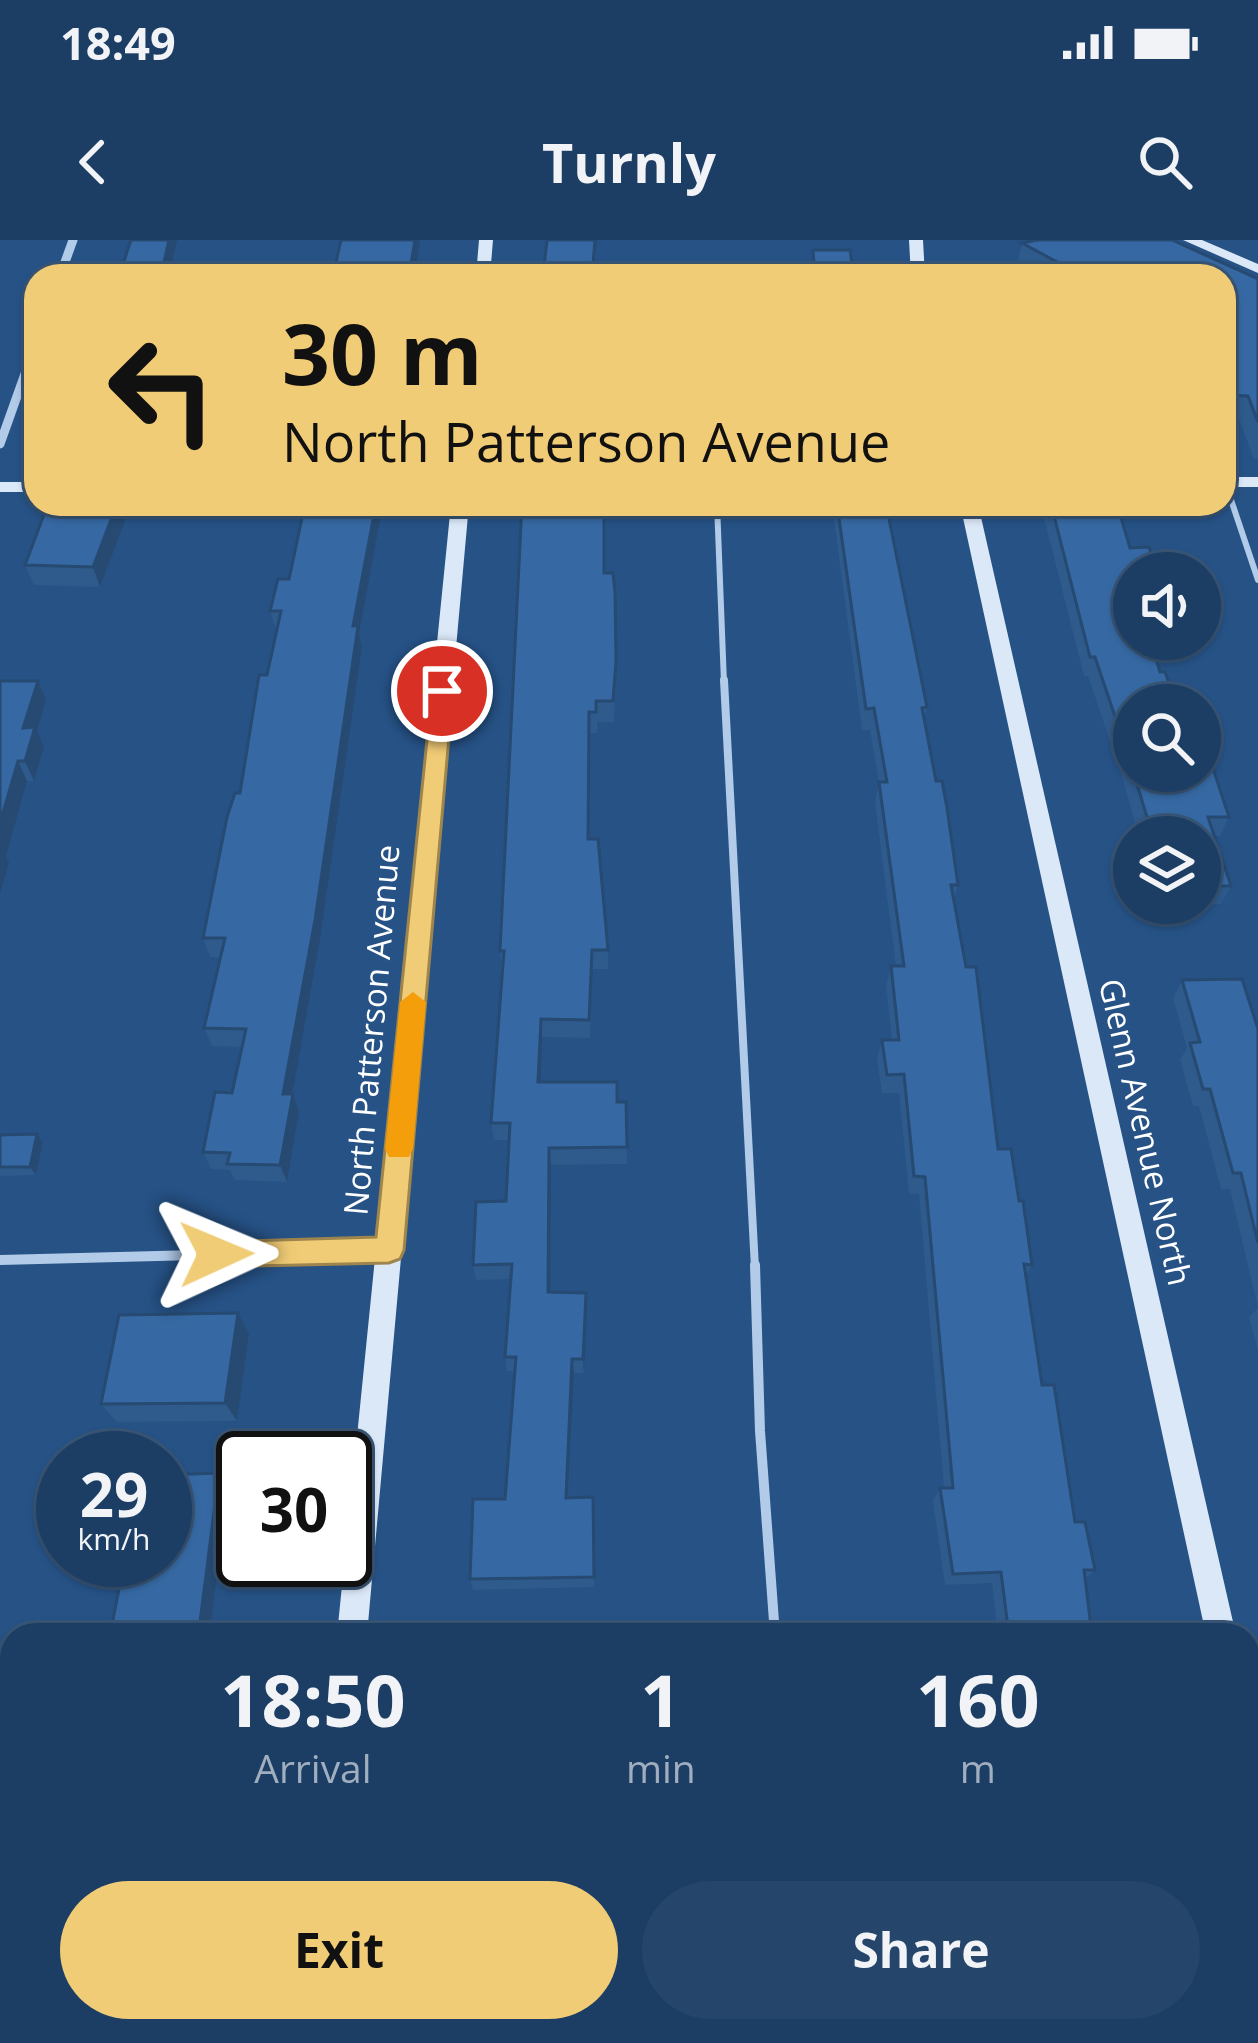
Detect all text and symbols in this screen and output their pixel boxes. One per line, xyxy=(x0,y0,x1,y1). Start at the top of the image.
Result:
text: 18:49 xyxy=(60,12,176,73)
text: Turnly xyxy=(542,125,716,199)
icon: back xyxy=(60,129,126,195)
icon: search xyxy=(1132,129,1198,195)
text: 30 m xyxy=(282,295,482,410)
icon: left xyxy=(84,312,240,468)
text: North Patterson Avenue xyxy=(282,404,890,478)
map controls xyxy=(1113,552,1221,924)
button: sound xyxy=(1113,552,1221,660)
pin xyxy=(391,640,493,742)
icon: arrive xyxy=(409,658,475,724)
button: search xyxy=(1113,684,1221,792)
button: layers xyxy=(1113,816,1221,924)
street label: North Patterson Avenue xyxy=(332,843,410,1217)
street label: Glenn Avenue North xyxy=(1089,974,1203,1290)
position arrow xyxy=(153,1191,279,1317)
speed limit sign: 30 xyxy=(216,1431,372,1587)
text: 29 xyxy=(80,1453,148,1535)
text: km/h xyxy=(78,1518,150,1559)
text: 18:50 xyxy=(220,1650,406,1748)
text: 1 xyxy=(640,1650,681,1748)
text: 160 xyxy=(916,1650,1040,1748)
text: Arrival xyxy=(254,1741,372,1794)
text: min xyxy=(626,1741,696,1794)
text: m xyxy=(960,1741,996,1794)
button: Exit xyxy=(60,1881,618,2019)
button: Share xyxy=(642,1881,1200,2019)

